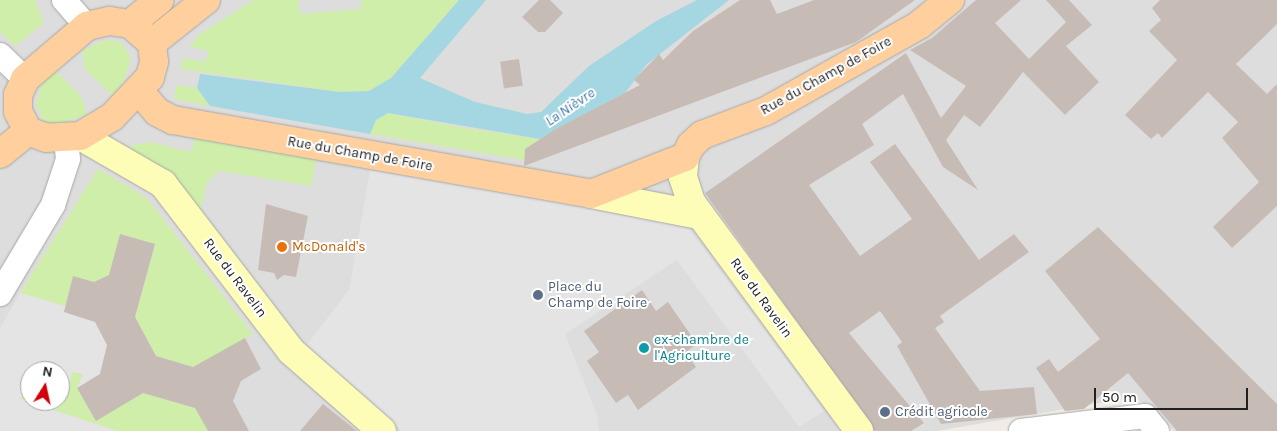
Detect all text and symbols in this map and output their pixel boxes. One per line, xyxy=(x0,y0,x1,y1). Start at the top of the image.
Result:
street label: Rue du Champ de Foire xyxy=(758,33,894,119)
water label: La Nièvre xyxy=(542,84,598,130)
street label: Rue du Champ de Foire xyxy=(286,133,434,175)
street label: Rue du Ravelin xyxy=(200,235,270,321)
place label: McDonald's xyxy=(292,239,366,255)
marker: McDonald's xyxy=(276,241,288,253)
street label: Rue du Ravelin xyxy=(726,255,796,341)
place label: Place du Champ de Foire xyxy=(548,279,647,312)
marker: Place du Champ de Foire xyxy=(532,289,544,301)
place label: ex-chambre de l'Agriculture xyxy=(654,332,749,364)
marker: ex-chambre de l'Agriculture xyxy=(638,342,650,354)
north arrow xyxy=(20,361,70,411)
text: N xyxy=(41,362,54,381)
scale bar xyxy=(1097,378,1251,410)
text: 50 m xyxy=(1102,388,1137,406)
place label: Crédit agricole xyxy=(895,404,988,420)
marker: Crédit agricole xyxy=(879,406,891,418)

